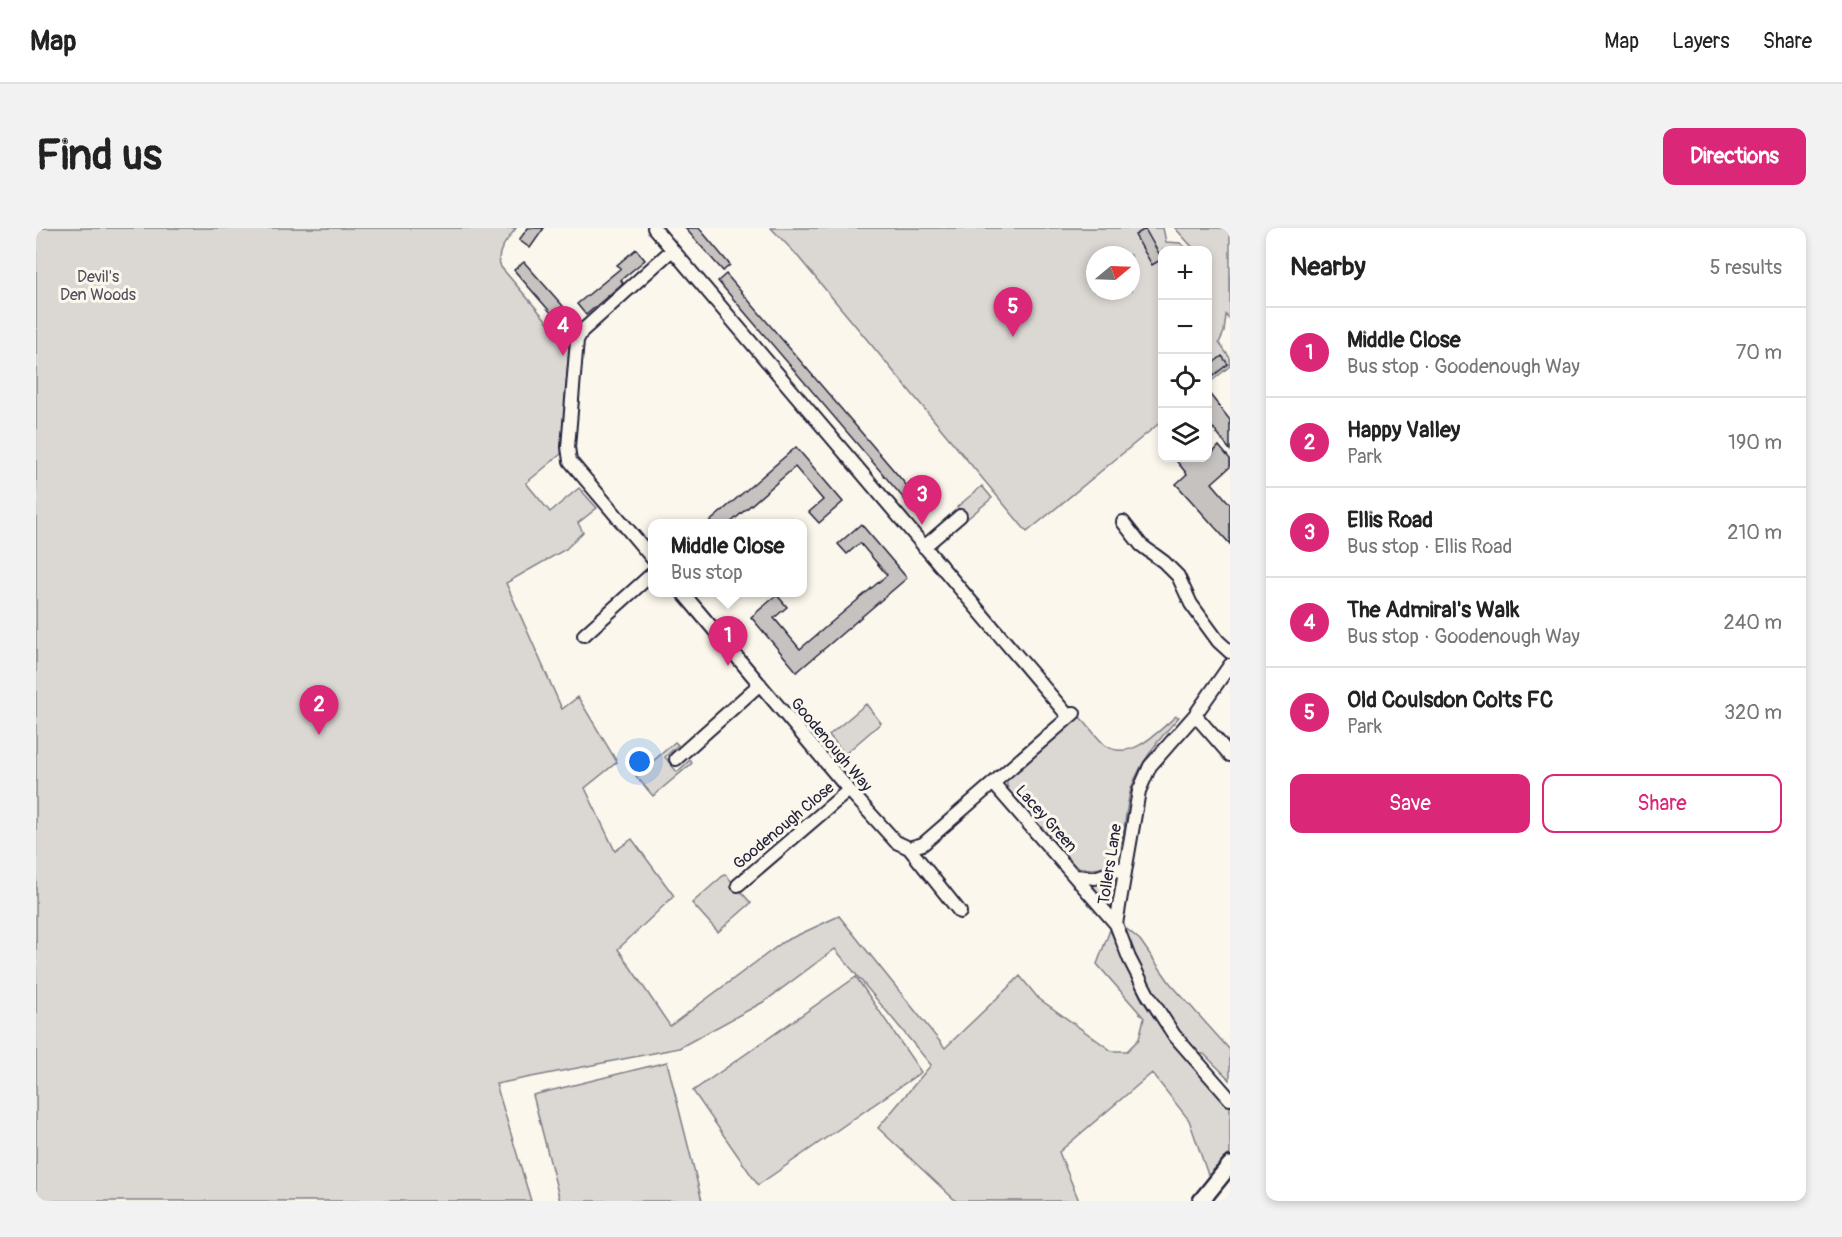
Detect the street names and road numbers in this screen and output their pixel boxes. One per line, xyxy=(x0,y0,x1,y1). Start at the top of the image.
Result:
street label: Goodenough Way xyxy=(786,694,876,796)
street label: Goodenough Close xyxy=(729,778,838,874)
street label: Lacey Green xyxy=(1011,781,1082,856)
street label: Tollers Lane xyxy=(1094,822,1126,906)

